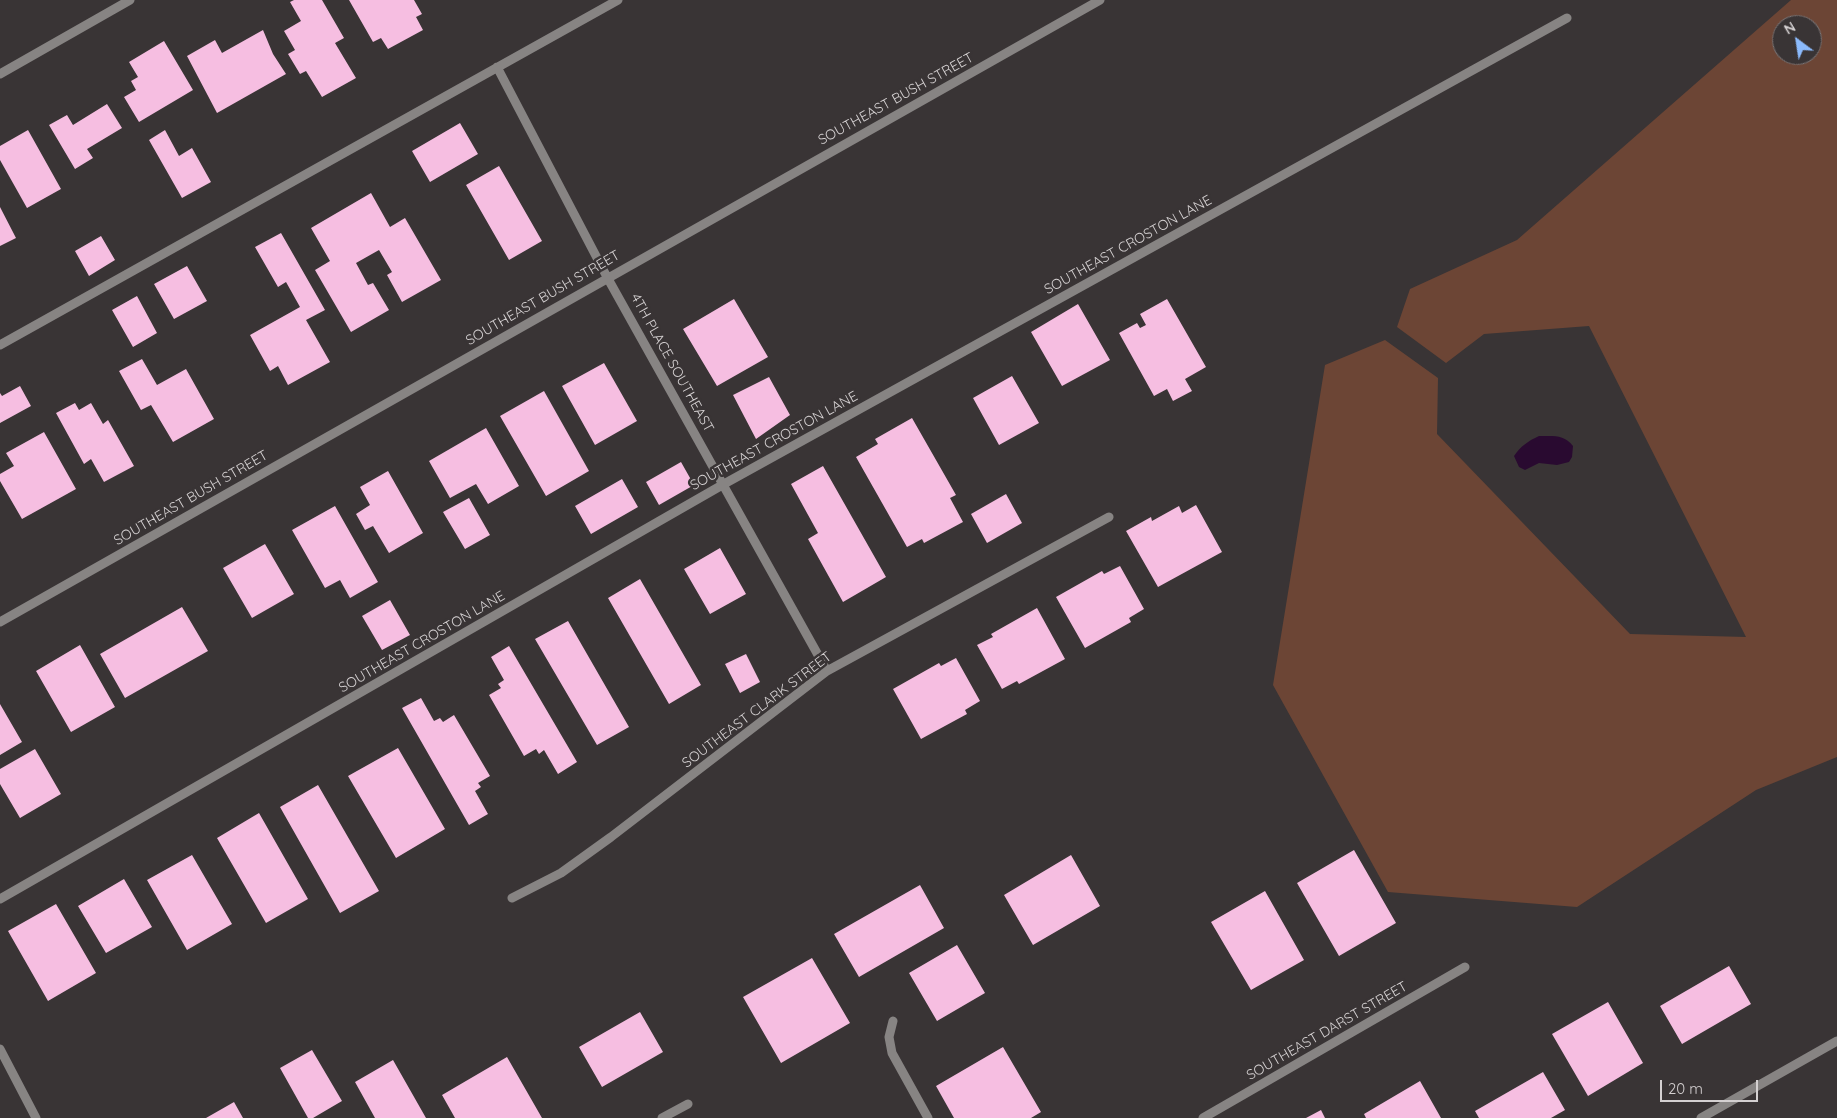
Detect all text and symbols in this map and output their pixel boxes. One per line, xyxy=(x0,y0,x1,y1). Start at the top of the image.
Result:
north arrow xyxy=(1772,15,1822,65)
text: N xyxy=(1781,18,1799,38)
street label: SOUTHEAST BUSH STREET xyxy=(815,49,977,149)
street label: SOUTHEAST CROSTON LANE xyxy=(1041,192,1215,298)
street label: SOUTHEAST BUSH STREET xyxy=(463,247,623,349)
street label: 4TH PLACE SOUTHEAST xyxy=(627,291,717,435)
street label: SOUTHEAST CROSTON LANE xyxy=(687,388,861,494)
street label: SOUTHEAST BUSH STREET xyxy=(111,447,271,549)
street label: SOUTHEAST CROSTON LANE xyxy=(336,588,508,696)
street label: SOUTHEAST CLARK STREET xyxy=(679,648,835,772)
street label: SOUTHEAST DARST STREET xyxy=(1244,978,1410,1084)
scale bar xyxy=(1662,1070,1760,1102)
text: 20 m xyxy=(1668,1079,1703,1098)

